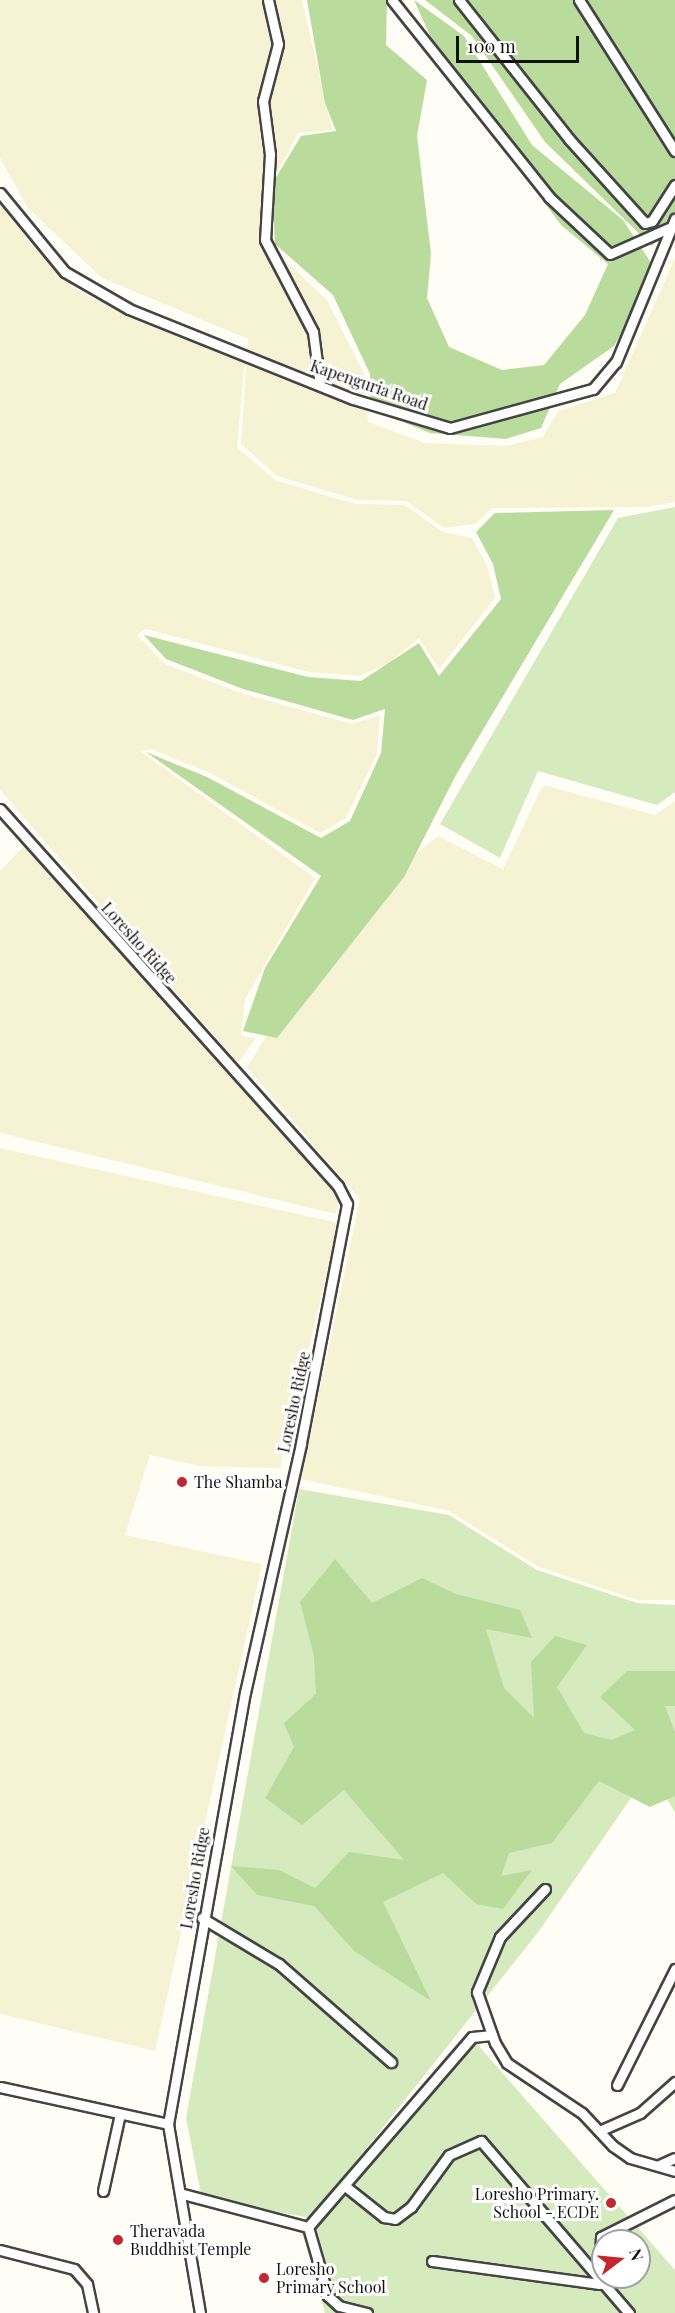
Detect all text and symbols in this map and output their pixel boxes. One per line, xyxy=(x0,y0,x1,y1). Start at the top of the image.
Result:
scale bar xyxy=(459,24,582,62)
text: 100 m xyxy=(467,34,516,58)
street label: Kapenguria Road xyxy=(308,356,430,414)
street label: Loresho Ridge xyxy=(97,898,181,988)
street label: Loresho Ridge xyxy=(274,1350,314,1454)
place label: The Shamba xyxy=(194,1472,283,1492)
marker: The Shamba xyxy=(175,1475,189,1489)
street label: Loresho Ridge xyxy=(177,1826,213,1930)
place label: Loresho Primary. School - ECDE xyxy=(475,2184,599,2222)
marker: Loresho Primary. School - ECDE xyxy=(604,2196,618,2210)
place label: Theravada Buddhist Temple xyxy=(130,2221,252,2259)
north arrow xyxy=(591,2229,651,2289)
marker: Theravada Buddhist Temple xyxy=(111,2233,125,2247)
text: N xyxy=(625,2246,649,2263)
place label: Loresho Primary School xyxy=(276,2259,386,2297)
marker: Loresho Primary School xyxy=(257,2271,271,2285)

